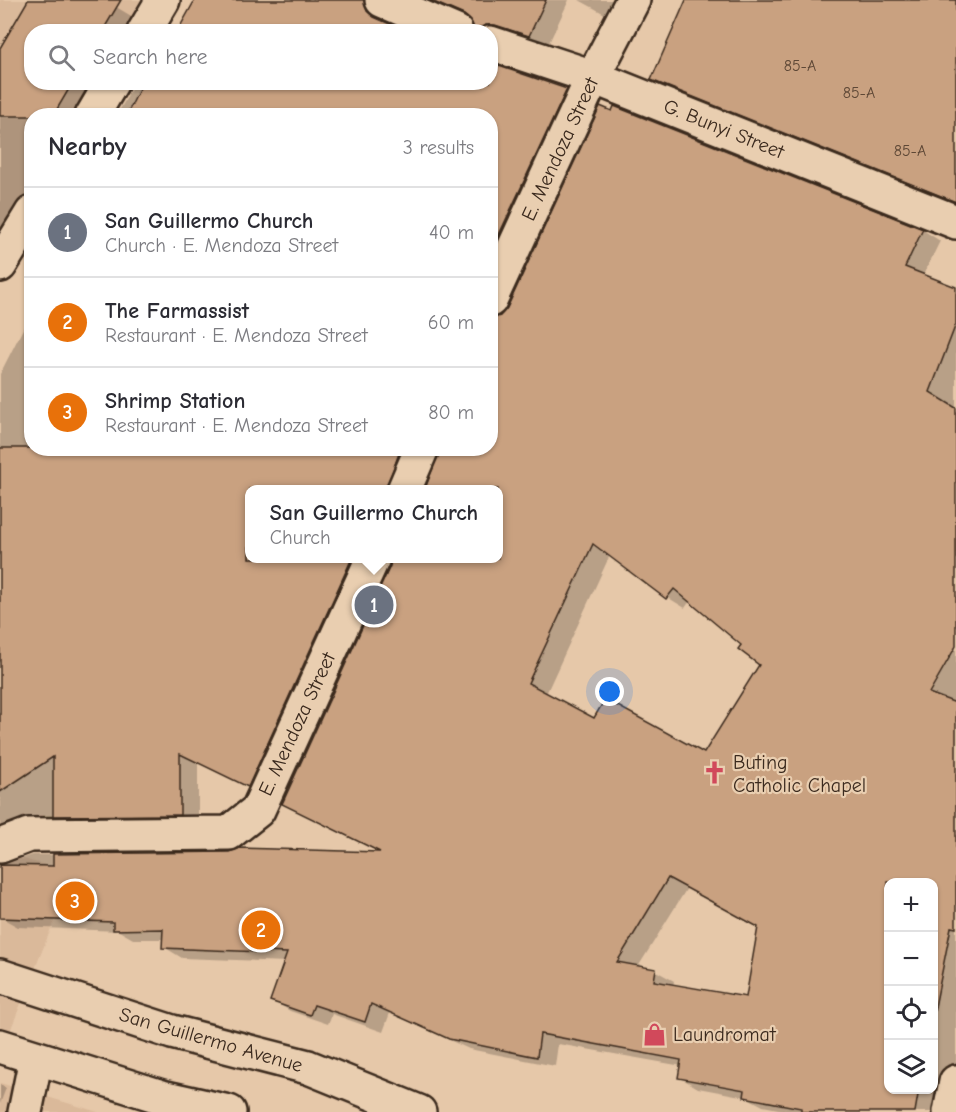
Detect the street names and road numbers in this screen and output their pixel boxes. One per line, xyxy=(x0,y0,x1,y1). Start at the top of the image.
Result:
street label: E. Mendoza Street xyxy=(517,72,604,224)
street label: G. Bunyi Street xyxy=(660,94,789,164)
street label: E. Mendoza Street xyxy=(254,647,341,799)
street label: San Guillermo Avenue xyxy=(117,1003,305,1077)

